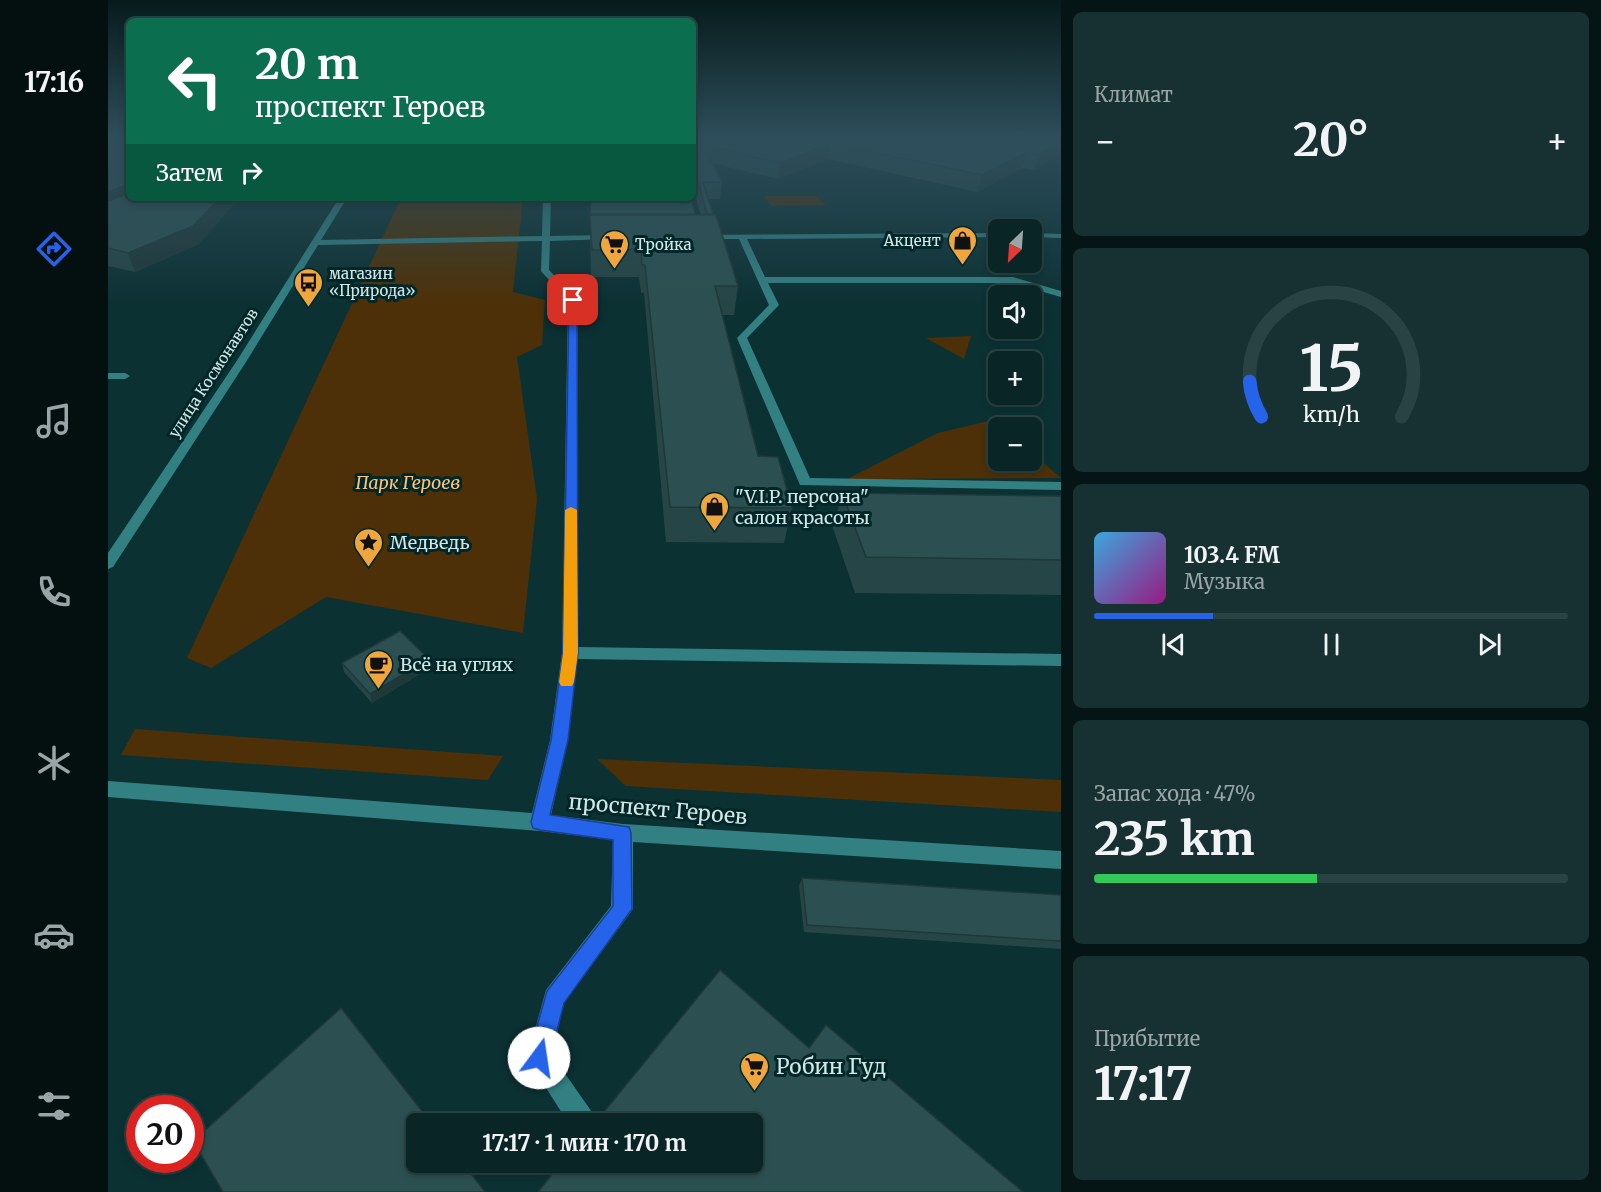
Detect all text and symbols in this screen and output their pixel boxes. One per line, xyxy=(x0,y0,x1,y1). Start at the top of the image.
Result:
text: 20 m xyxy=(255,38,359,90)
icon: left xyxy=(156,42,234,120)
text: 17:16 xyxy=(24,65,84,99)
text: Климат xyxy=(1094,82,1173,107)
text: проспект Героев xyxy=(255,90,485,124)
text: 20° xyxy=(1293,112,1369,168)
text: − xyxy=(1094,121,1116,162)
text: + xyxy=(1546,121,1568,162)
icon: right xyxy=(235,156,268,189)
text: Затем xyxy=(156,159,223,187)
north arrow xyxy=(988,219,1042,273)
map controls xyxy=(988,219,1042,471)
shop icon: Акцент xyxy=(946,224,978,266)
icon: directions xyxy=(33,228,75,270)
supermarket icon: Тройка xyxy=(598,228,630,270)
place label: Акцент xyxy=(883,231,941,250)
place label: Тройка xyxy=(635,235,692,254)
place label: магазин «Природа» xyxy=(329,264,416,300)
bus stop icon: магазин «Природа» xyxy=(292,266,324,308)
pin xyxy=(547,274,598,325)
icon: arrive xyxy=(556,283,589,316)
button: sound xyxy=(988,285,1042,339)
street label: улица Космонавтов xyxy=(164,305,262,441)
text: 15 xyxy=(1299,330,1363,408)
button: + xyxy=(988,351,1042,405)
icon: music xyxy=(33,400,75,442)
text: km/h xyxy=(1303,401,1359,428)
button: − xyxy=(988,417,1042,471)
park label: Парк Героев xyxy=(356,471,460,494)
place label: "V.I.P. персона" cалон красоты xyxy=(735,485,870,529)
shop icon: "V.I.P. персона" cалон красоты xyxy=(698,490,730,532)
place icon: Медведь xyxy=(353,526,385,568)
place label: Медведь xyxy=(390,531,469,554)
text: 103.4 FM xyxy=(1184,541,1280,569)
text: Музыка xyxy=(1184,569,1265,594)
icon: phone xyxy=(33,571,75,613)
icon: previous xyxy=(1157,628,1190,661)
icon: pause xyxy=(1315,628,1348,661)
icon: next xyxy=(1473,628,1506,661)
cafe icon: Всё на углях xyxy=(363,648,395,690)
place label: Всё на углях xyxy=(400,653,513,676)
icon: climate xyxy=(33,742,75,784)
text: Запас хода · 47% xyxy=(1094,781,1255,806)
street label: проспект Героев xyxy=(568,788,748,830)
text: 235 km xyxy=(1094,811,1255,867)
icon: car xyxy=(33,914,75,956)
position arrow xyxy=(507,1026,571,1090)
text: Прибытие xyxy=(1094,1026,1200,1051)
supermarket icon: Робин Гуд xyxy=(739,1050,771,1092)
place label: Робин Гуд xyxy=(776,1053,886,1080)
text: 17:17 xyxy=(1094,1056,1192,1112)
icon: filters xyxy=(33,1085,75,1127)
speed limit sign: 20 xyxy=(126,1095,204,1173)
text: 17:17 · 1 мин · 170 m xyxy=(482,1129,687,1157)

